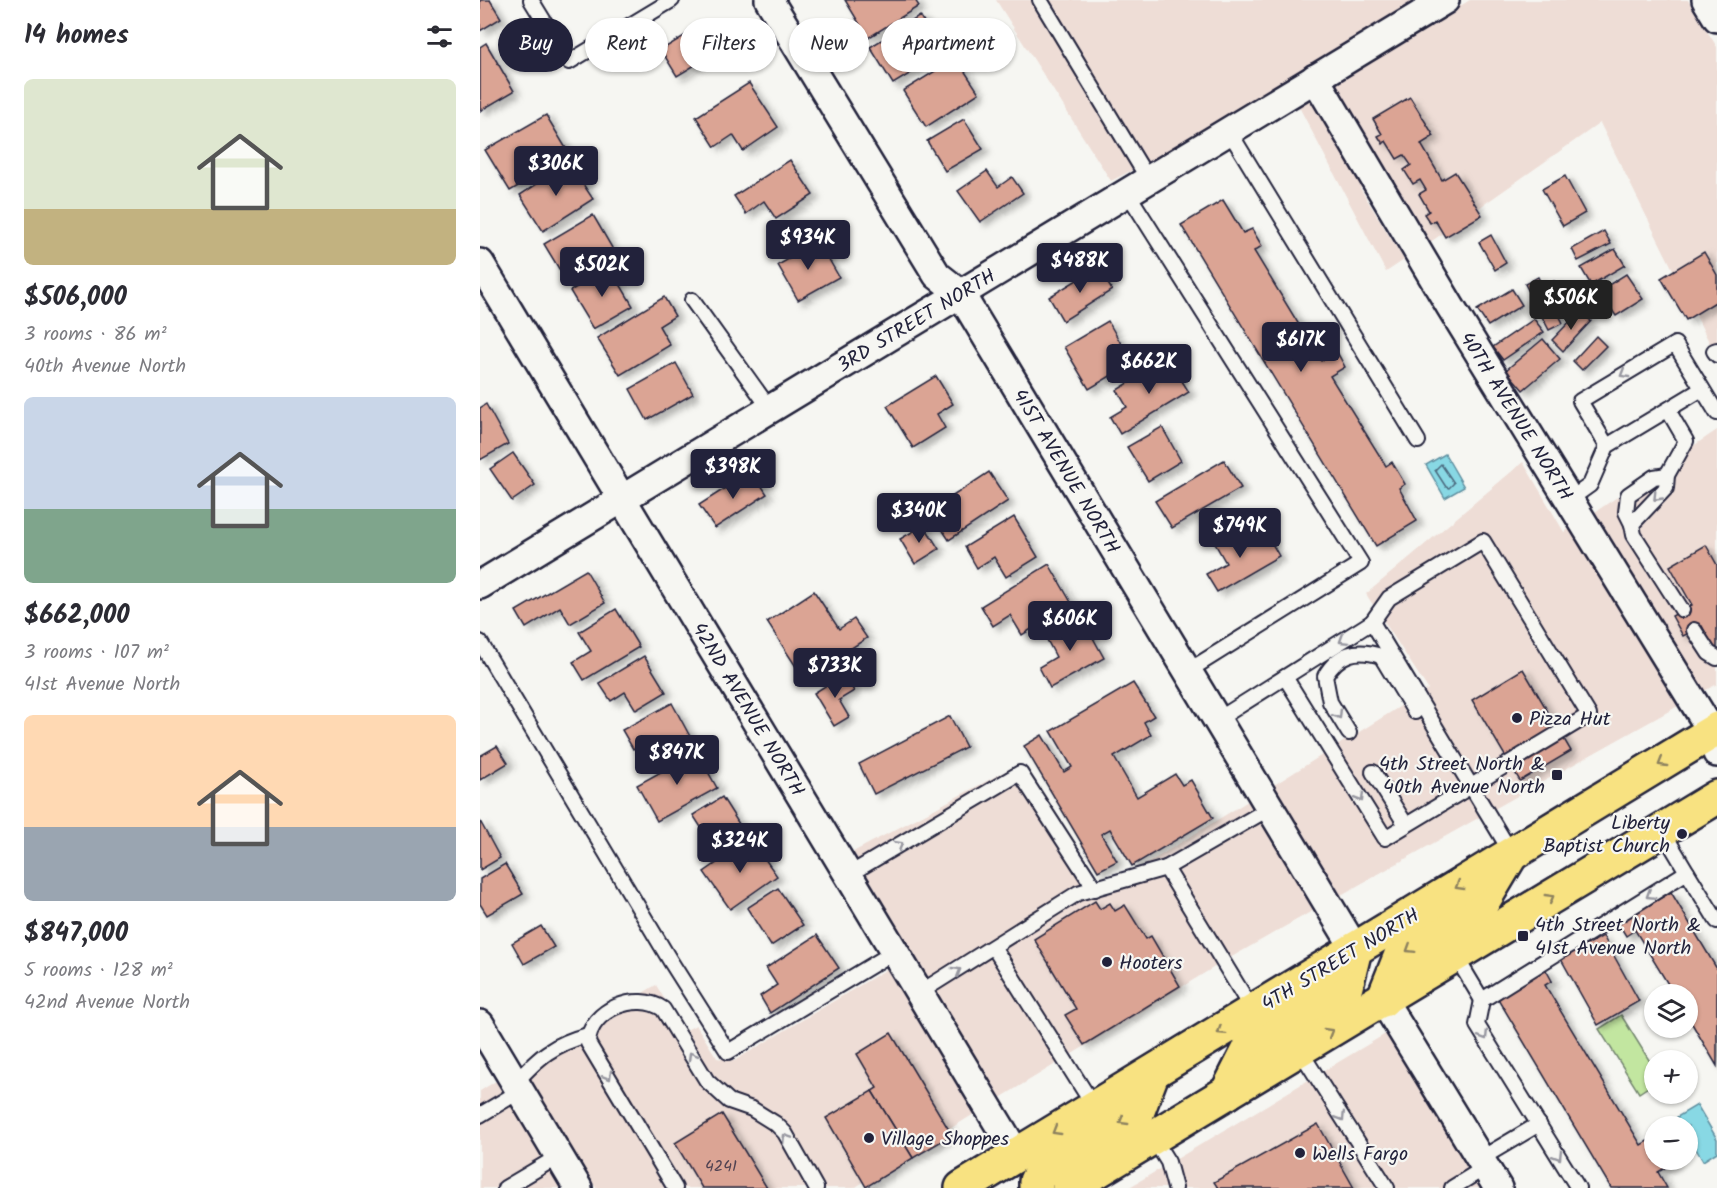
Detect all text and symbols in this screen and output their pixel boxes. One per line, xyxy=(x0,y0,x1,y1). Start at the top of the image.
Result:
text: 14 homes xyxy=(24,15,129,57)
chip: Buy xyxy=(498,18,573,72)
chip: Rent xyxy=(585,18,668,72)
chip: Filters xyxy=(680,18,777,72)
chip: New xyxy=(789,18,869,72)
chip: Apartment xyxy=(881,18,1016,72)
icon: filters xyxy=(423,20,456,53)
icon: home xyxy=(186,118,294,226)
pin: $306K xyxy=(514,146,598,197)
text: $306K xyxy=(528,149,584,181)
pin: $934K xyxy=(766,220,850,271)
text: $934K xyxy=(780,223,836,255)
pin: $488K xyxy=(1038,243,1122,294)
text: $488K xyxy=(1051,246,1109,278)
pin: $502K xyxy=(560,247,644,298)
text: $502K xyxy=(574,250,630,282)
street label: 3RD STREET NORTH xyxy=(831,261,1003,382)
text: $506,000 xyxy=(24,277,127,319)
pin: $506K xyxy=(1529,280,1613,331)
text: $506K xyxy=(1543,283,1599,315)
text: 3 rooms · 86 m² xyxy=(24,319,167,351)
pin: $617K xyxy=(1259,322,1343,373)
text: $617K xyxy=(1276,325,1326,357)
street label: 40TH AVENUE NORTH xyxy=(1450,326,1580,508)
pin: $662K xyxy=(1107,344,1191,395)
text: $662K xyxy=(1120,347,1178,379)
text: 40th Avenue North xyxy=(24,351,186,383)
one-way arrow xyxy=(1620,367,1630,379)
street label: 41ST AVENUE NORTH xyxy=(1003,383,1127,561)
icon: home xyxy=(186,436,294,544)
pin: $398K xyxy=(691,449,775,500)
text: $398K xyxy=(705,452,761,484)
one-way arrow xyxy=(1653,489,1664,500)
pin: $340K xyxy=(877,493,961,544)
text: $340K xyxy=(891,496,947,528)
pin: $749K xyxy=(1198,508,1282,559)
text: $749K xyxy=(1213,511,1267,543)
text: $662,000 xyxy=(24,595,130,637)
pin: $606K xyxy=(1028,601,1112,652)
text: $606K xyxy=(1042,604,1098,636)
street label: 42ND AVENUE NORTH xyxy=(682,617,812,803)
one-way arrow xyxy=(1339,633,1350,644)
text: 3 rooms · 107 m² xyxy=(24,637,169,669)
pin: $733K xyxy=(793,648,877,699)
text: $733K xyxy=(807,651,863,683)
text: 41st Avenue North xyxy=(24,669,180,701)
place label: Pizza Hut xyxy=(1529,704,1611,736)
one-way arrow xyxy=(1330,709,1342,719)
marker: Pizza Hut xyxy=(1510,711,1524,725)
pin: $847K xyxy=(635,735,719,786)
text: $847K xyxy=(649,738,705,770)
place label: 4th Street North & 40th Avenue North xyxy=(1379,749,1545,804)
icon: home xyxy=(186,754,294,862)
one-way arrow xyxy=(1658,755,1668,767)
marker: 4th Street North & 40th Avenue North xyxy=(1550,768,1564,782)
one-way arrow xyxy=(1353,792,1365,802)
place label: Liberty Baptist Church xyxy=(1543,808,1671,863)
pin: $324K xyxy=(698,823,782,874)
text: $324K xyxy=(711,826,769,858)
marker: Liberty Baptist Church xyxy=(1675,827,1689,841)
one-way arrow xyxy=(893,841,903,853)
one-way arrow xyxy=(1455,878,1465,890)
one-way arrow xyxy=(1646,887,1657,898)
one-way arrow xyxy=(1544,894,1554,906)
street label: 4TH STREET NORTH xyxy=(1256,901,1426,1021)
place label: 4th Street North & 41st Avenue North xyxy=(1535,910,1701,965)
text: $847,000 xyxy=(24,913,128,955)
marker: 4th Street North & 41st Avenue North xyxy=(1516,929,1530,943)
one-way arrow xyxy=(1406,941,1416,953)
place label: Hooters xyxy=(1119,948,1183,980)
text: 5 rooms · 128 m² xyxy=(24,955,173,987)
marker: Hooters xyxy=(1100,955,1114,969)
one-way arrow xyxy=(951,967,961,978)
map controls xyxy=(1644,984,1698,1170)
button: layers xyxy=(1644,984,1698,1038)
text: 42nd Avenue North xyxy=(24,987,190,1019)
one-way arrow xyxy=(1217,1023,1227,1035)
one-way arrow xyxy=(1323,1028,1333,1039)
one-way arrow xyxy=(1477,1030,1489,1040)
button: + xyxy=(1644,1050,1698,1104)
one-way arrow xyxy=(688,1052,699,1062)
one-way arrow xyxy=(601,1070,612,1080)
one-way arrow xyxy=(1334,1111,1346,1121)
one-way arrow xyxy=(1119,1114,1129,1126)
button: − xyxy=(1644,1116,1698,1170)
place label: Village Shoppes xyxy=(881,1124,1010,1156)
one-way arrow xyxy=(1052,1124,1062,1136)
marker: Village Shoppes xyxy=(862,1131,876,1145)
one-way arrow xyxy=(783,1133,794,1144)
place label: Wells Fargo xyxy=(1312,1139,1408,1171)
marker: Wells Fargo xyxy=(1293,1146,1307,1160)
one-way arrow xyxy=(1551,1150,1563,1160)
house number: 4241 xyxy=(705,1154,737,1179)

